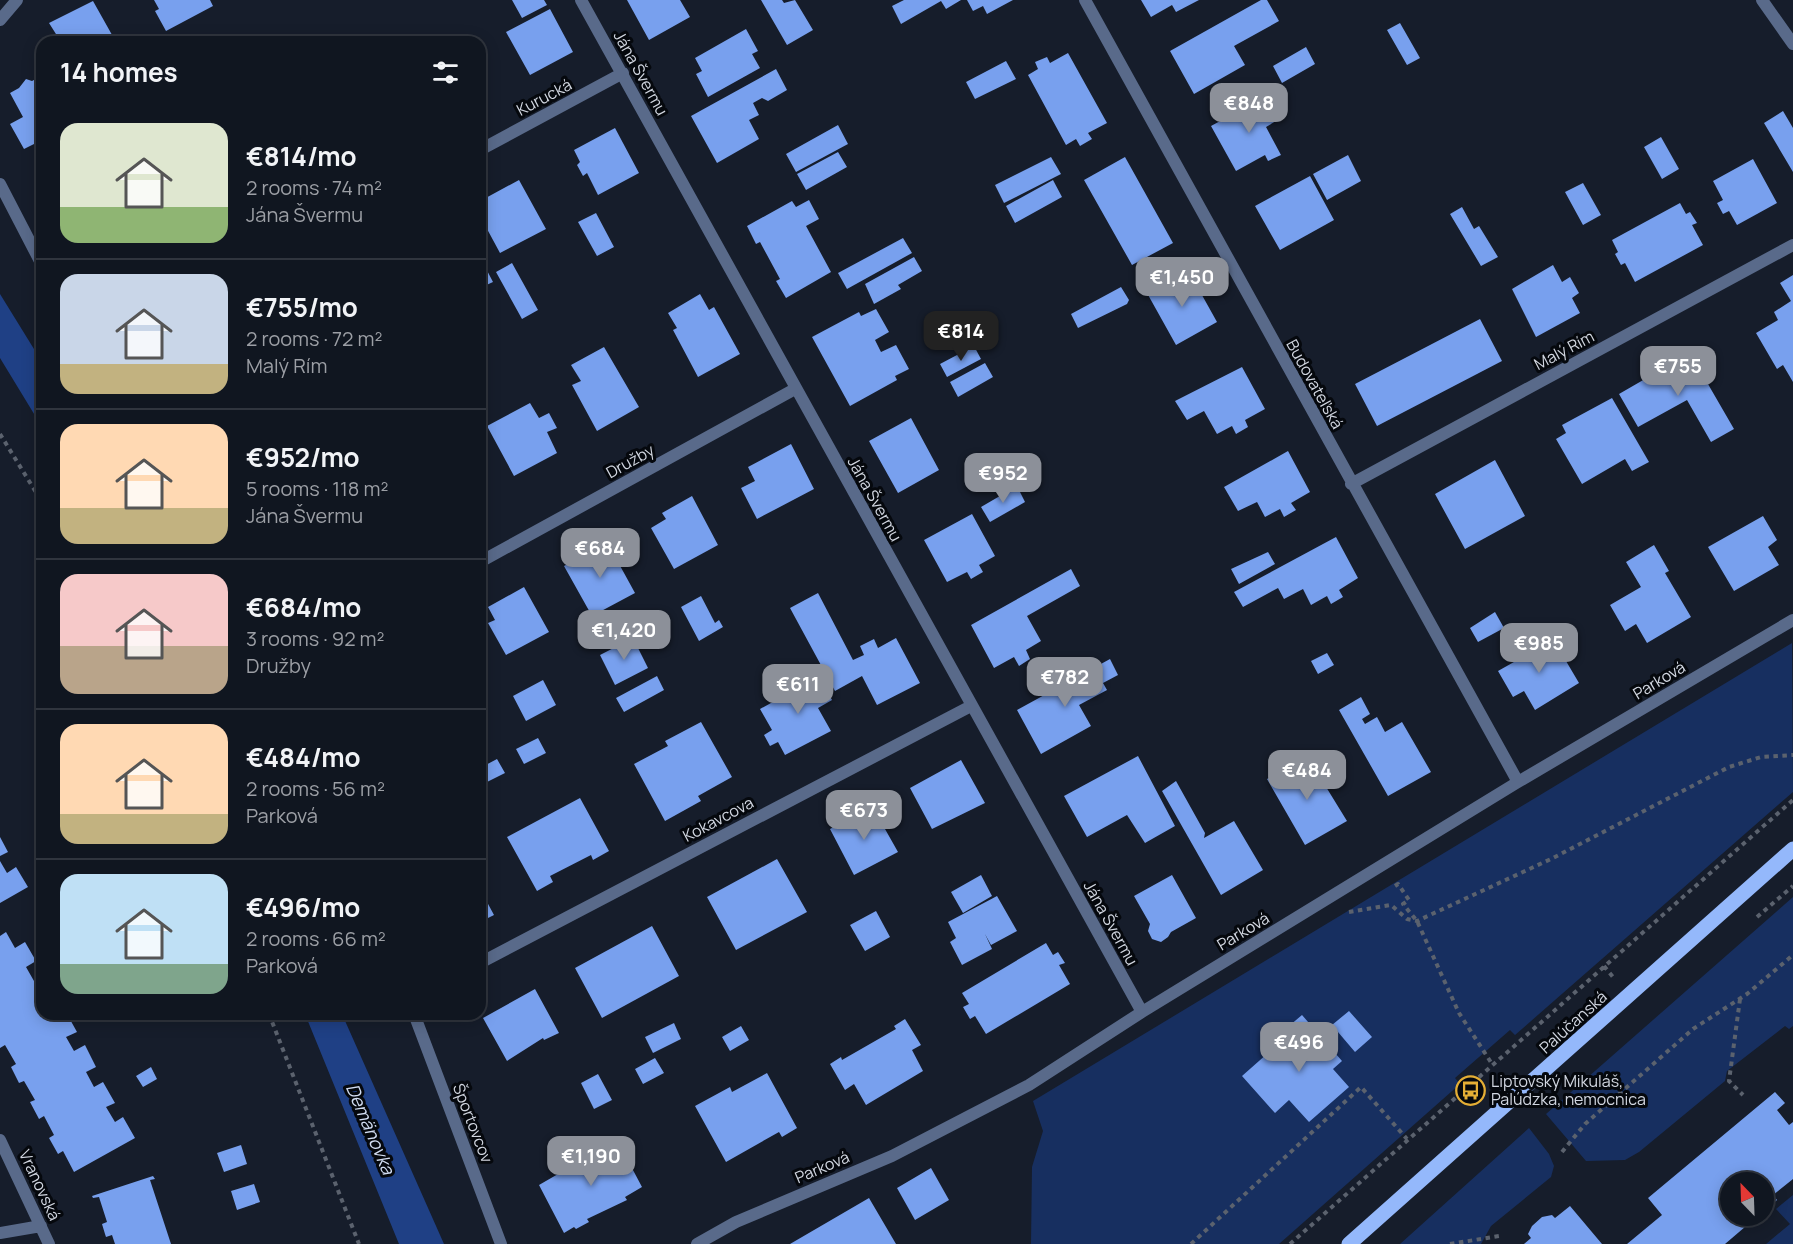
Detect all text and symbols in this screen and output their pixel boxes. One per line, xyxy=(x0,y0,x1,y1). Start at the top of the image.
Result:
street label: Jána Švermu xyxy=(609,27,673,119)
text: 14 homes xyxy=(60,54,178,90)
icon: filters xyxy=(429,56,462,89)
street label: Kurucká xyxy=(513,73,575,121)
pin: €848 xyxy=(1213,83,1285,134)
text: €848 xyxy=(1224,89,1274,116)
text: €814/mo xyxy=(246,138,357,174)
icon: home xyxy=(108,147,180,219)
text: 2 rooms · 74 m² xyxy=(246,174,382,201)
text: Jána Švermu xyxy=(246,201,363,228)
pin: €1,450 xyxy=(1133,257,1231,308)
text: €1,450 xyxy=(1150,263,1214,290)
text: €755/mo xyxy=(246,289,358,325)
icon: home xyxy=(108,298,180,370)
pin: €814 xyxy=(925,311,997,362)
text: €814 xyxy=(938,317,984,344)
text: 2 rooms · 72 m² xyxy=(246,325,382,352)
street label: Malý Rím xyxy=(1530,325,1598,375)
street label: Budovateľská xyxy=(1281,335,1349,433)
pin: €755 xyxy=(1642,346,1714,397)
text: Malý Rím xyxy=(246,352,327,379)
text: €755 xyxy=(1654,352,1702,379)
text: €952/mo xyxy=(246,439,360,475)
street label: Družby xyxy=(602,439,659,483)
icon: home xyxy=(108,448,180,520)
street label: Jána Švermu xyxy=(843,453,907,545)
pin: €952 xyxy=(967,453,1039,504)
text: €952 xyxy=(978,459,1028,486)
text: 5 rooms · 118 m² xyxy=(246,475,388,502)
text: Jána Švermu xyxy=(246,502,363,529)
pin: €684 xyxy=(564,528,636,579)
text: €684 xyxy=(575,534,625,561)
text: €684/mo xyxy=(246,589,361,625)
icon: home xyxy=(108,598,180,670)
pin: €1,420 xyxy=(575,610,673,661)
text: €1,420 xyxy=(592,616,656,643)
pin: €985 xyxy=(1503,623,1575,674)
text: 3 rooms · 92 m² xyxy=(246,625,385,652)
text: €985 xyxy=(1514,629,1564,656)
text: Družby xyxy=(246,652,311,679)
street label: Parková xyxy=(1629,656,1689,704)
pin: €782 xyxy=(1029,657,1101,708)
text: €782 xyxy=(1041,663,1089,690)
pin: €611 xyxy=(762,664,834,715)
text: €611 xyxy=(776,670,820,697)
text: €484/mo xyxy=(246,739,361,775)
icon: home xyxy=(108,748,180,820)
pin: €484 xyxy=(1271,750,1343,801)
text: €484 xyxy=(1282,756,1332,783)
text: 2 rooms · 56 m² xyxy=(246,775,385,802)
pin: €673 xyxy=(828,790,900,841)
street label: Kokavcova xyxy=(679,791,757,847)
text: €673 xyxy=(840,796,888,823)
text: Parková xyxy=(246,802,318,829)
street label: Jána Švermu xyxy=(1079,877,1143,969)
text: €496/mo xyxy=(246,889,360,925)
icon: home xyxy=(108,898,180,970)
street label: Parková xyxy=(1213,907,1273,955)
text: 2 rooms · 66 m² xyxy=(246,925,386,952)
text: Parková xyxy=(246,952,318,979)
street label: Palúčanská xyxy=(1534,986,1612,1058)
pin: €496 xyxy=(1263,1022,1335,1073)
text: €496 xyxy=(1274,1028,1324,1055)
place label: Liptovský Mikuláš, Palúdzka, nemocnica xyxy=(1491,1070,1646,1110)
bus stop icon: Liptovský Mikuláš, Palúdzka, nemocnica xyxy=(1454,1074,1486,1106)
water label: Demänovka xyxy=(341,1079,401,1179)
street label: Športovcov xyxy=(448,1080,498,1166)
pin: €1,190 xyxy=(542,1136,640,1187)
text: €1,190 xyxy=(561,1142,621,1169)
street label: Vranovská xyxy=(14,1146,66,1224)
street label: Parková xyxy=(791,1146,853,1188)
north arrow xyxy=(1720,1172,1774,1226)
map controls xyxy=(1720,1172,1774,1226)

